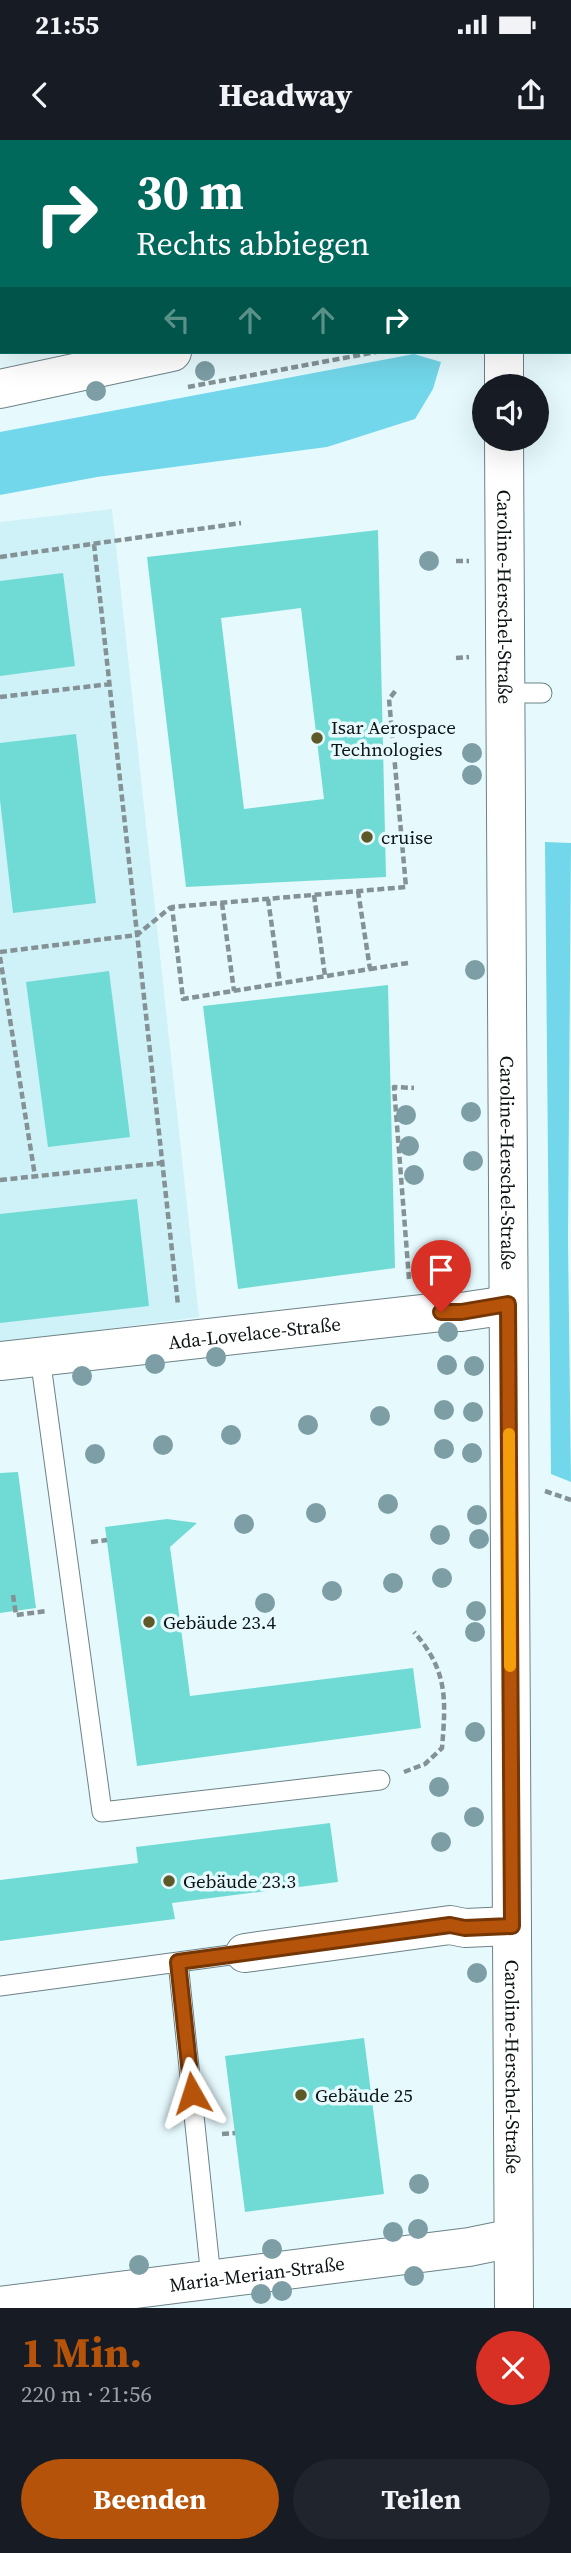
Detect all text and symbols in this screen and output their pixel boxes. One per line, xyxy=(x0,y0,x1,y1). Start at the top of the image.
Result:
text: 21:55 xyxy=(35,7,99,43)
text: Headway xyxy=(219,73,352,117)
icon: back xyxy=(21,76,59,114)
icon: share xyxy=(512,76,550,114)
text: 30 m xyxy=(136,158,244,225)
icon: right xyxy=(21,168,112,259)
text: Rechts abbiegen xyxy=(136,222,370,266)
icon: left xyxy=(158,301,196,339)
icon: ahead xyxy=(231,301,269,339)
icon: ahead xyxy=(304,301,342,339)
icon: right xyxy=(377,301,415,339)
map controls xyxy=(472,374,549,451)
button: sound xyxy=(472,374,549,451)
street label: Caroline-Herschel-Straße xyxy=(491,490,518,704)
place label: Isar Aerospace Technologies xyxy=(331,714,456,762)
marker: Isar Aerospace Technologies xyxy=(309,730,325,746)
place label: cruise xyxy=(381,824,433,850)
marker: cruise xyxy=(359,829,375,845)
street label: Caroline-Herschel-Straße xyxy=(494,1056,521,1270)
pin xyxy=(411,1240,471,1312)
icon: arrive xyxy=(422,1251,460,1289)
street label: Ada-Lovelace-Straße xyxy=(167,1310,342,1355)
place label: Gebäude 23.4 xyxy=(163,1609,277,1635)
marker: Gebäude 23.4 xyxy=(141,1614,157,1630)
place label: Gebäude 23.3 xyxy=(183,1868,296,1894)
marker: Gebäude 23.3 xyxy=(161,1873,177,1889)
street label: Caroline-Herschel-Straße xyxy=(499,1960,526,2174)
position arrow xyxy=(155,2056,229,2130)
place label: Gebäude 25 xyxy=(315,2082,413,2108)
marker: Gebäude 25 xyxy=(293,2087,309,2103)
street label: Maria-Merian-Straße xyxy=(168,2250,346,2298)
text: 1 Min. xyxy=(21,2323,142,2381)
button: close xyxy=(476,2331,550,2405)
text: 220 m · 21:56 xyxy=(21,2378,152,2410)
button: Beenden xyxy=(21,2459,279,2539)
button: Teilen xyxy=(293,2459,550,2539)

